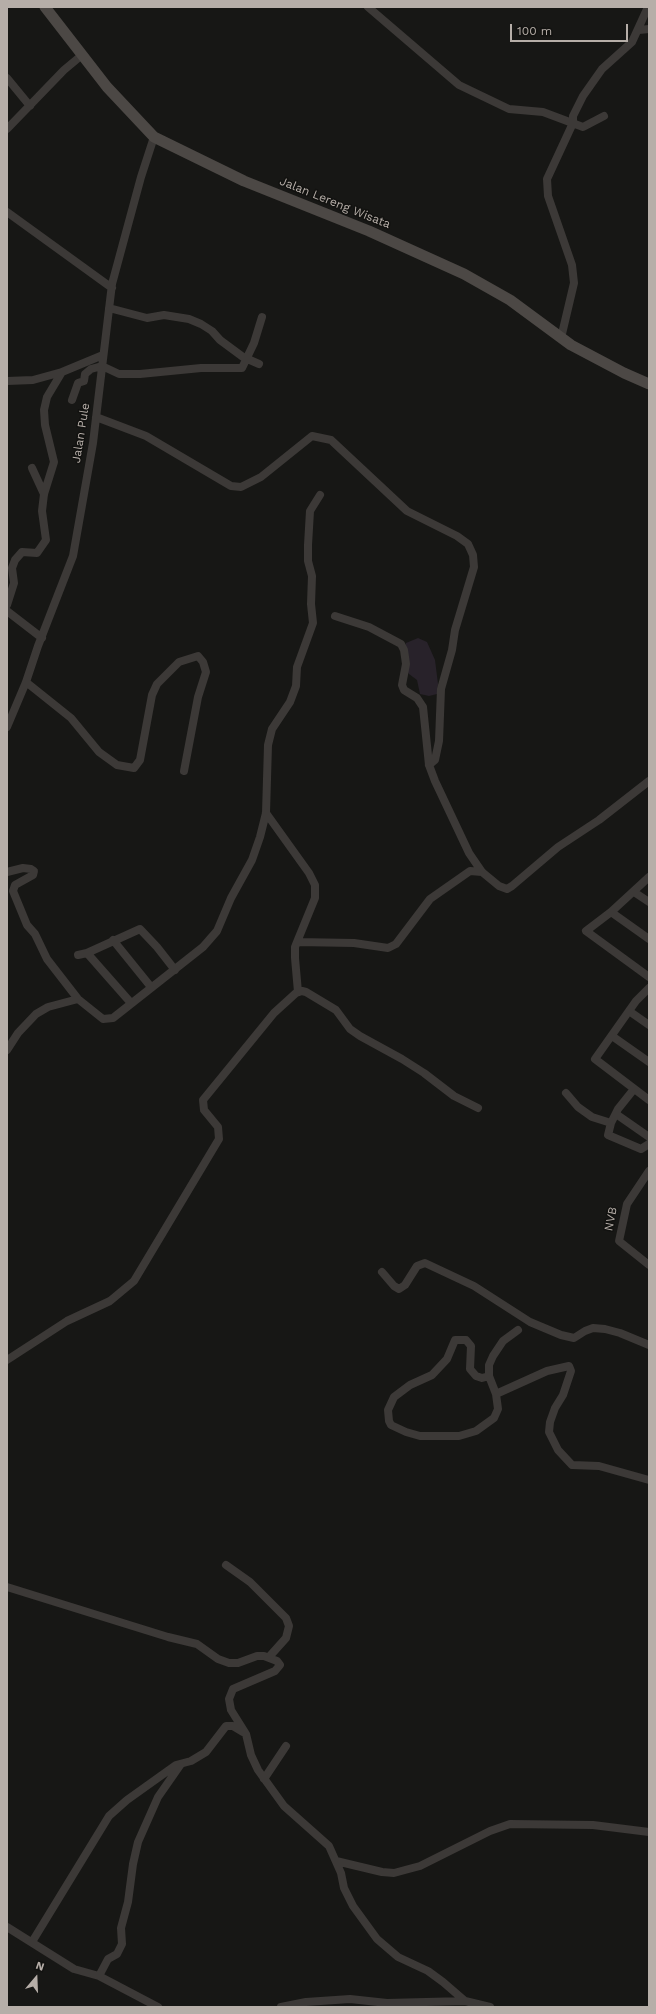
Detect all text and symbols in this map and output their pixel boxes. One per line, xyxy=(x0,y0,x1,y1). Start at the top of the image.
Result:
scale bar xyxy=(512,16,630,42)
text: 100 m xyxy=(517,24,552,38)
street label: Jalan Lereng Wisata xyxy=(277,174,393,232)
street label: Jalan Pule xyxy=(69,402,93,464)
street label: NVB xyxy=(601,1206,621,1232)
north arrow xyxy=(16,1958,56,1998)
text: N xyxy=(34,1959,46,1974)

